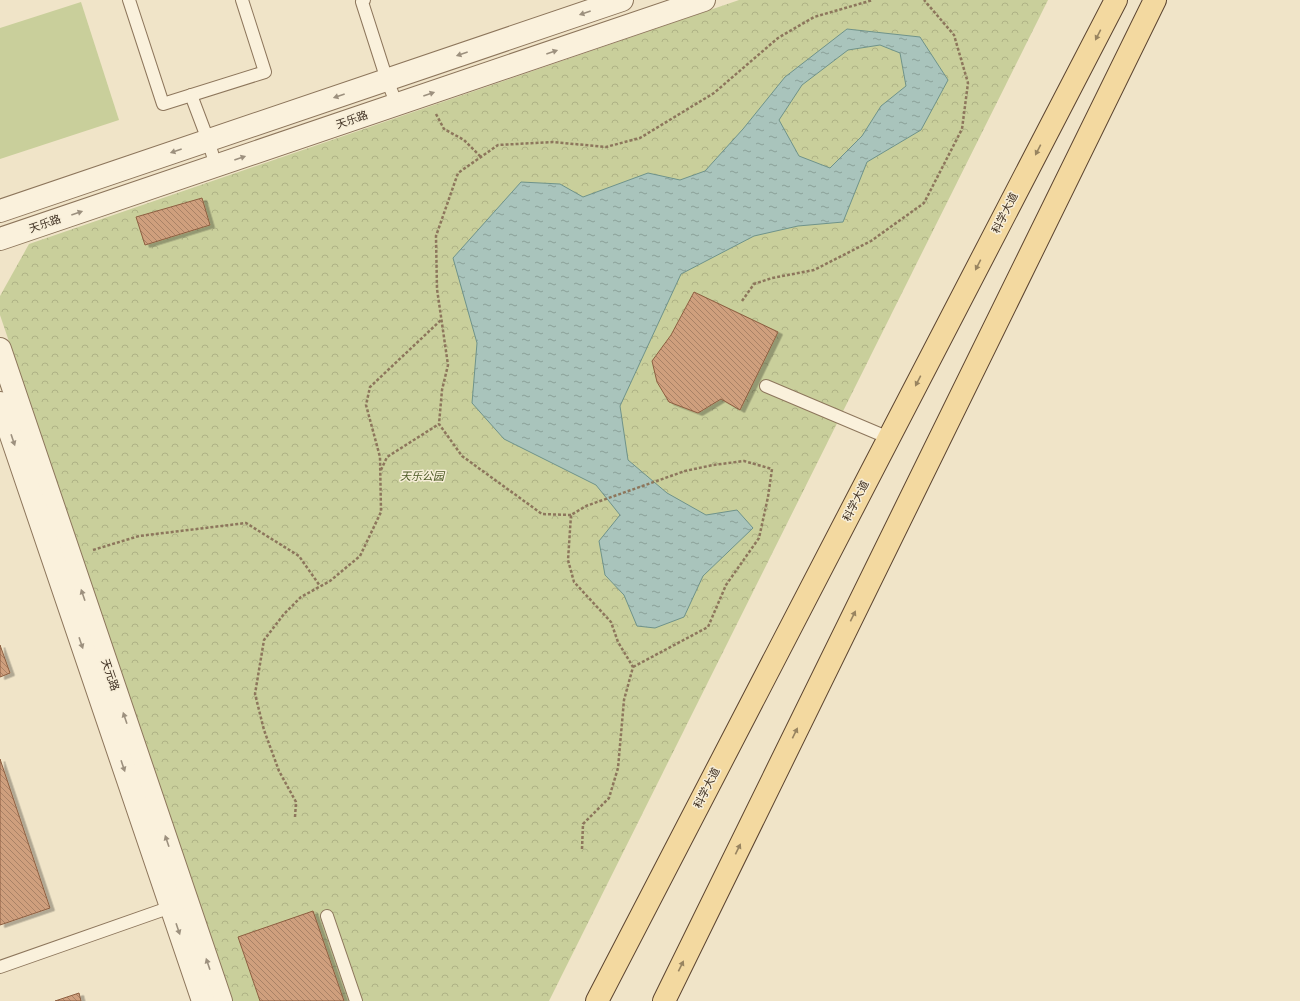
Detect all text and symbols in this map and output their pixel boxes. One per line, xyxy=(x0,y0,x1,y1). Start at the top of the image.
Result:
one-way arrow xyxy=(579,10,591,16)
one-way arrow xyxy=(1095,29,1101,40)
one-way arrow xyxy=(546,49,558,55)
one-way arrow xyxy=(456,52,468,58)
one-way arrow xyxy=(423,91,435,97)
one-way arrow xyxy=(332,94,344,100)
street label: 天乐路 xyxy=(334,108,370,132)
one-way arrow xyxy=(1035,144,1041,156)
one-way arrow xyxy=(170,149,182,155)
one-way arrow xyxy=(234,155,246,161)
street label: 科学大道 xyxy=(989,190,1021,236)
one-way arrow xyxy=(71,210,83,216)
street label: 天乐路 xyxy=(27,212,63,236)
one-way arrow xyxy=(975,260,981,271)
one-way arrow xyxy=(915,375,922,387)
one-way arrow xyxy=(10,435,16,447)
park label: 天乐公园 xyxy=(400,470,446,483)
street label: 科学大道 xyxy=(840,478,872,524)
one-way arrow xyxy=(80,588,86,600)
one-way arrow xyxy=(849,610,856,622)
one-way arrow xyxy=(79,637,85,649)
street label: 天元路 xyxy=(98,657,122,693)
one-way arrow xyxy=(122,711,128,723)
one-way arrow xyxy=(792,727,798,738)
one-way arrow xyxy=(120,760,126,772)
street label: 科学大道 xyxy=(691,765,723,811)
one-way arrow xyxy=(163,835,169,847)
one-way arrow xyxy=(735,844,741,855)
one-way arrow xyxy=(176,923,182,935)
one-way arrow xyxy=(205,958,211,970)
one-way arrow xyxy=(678,960,684,972)

